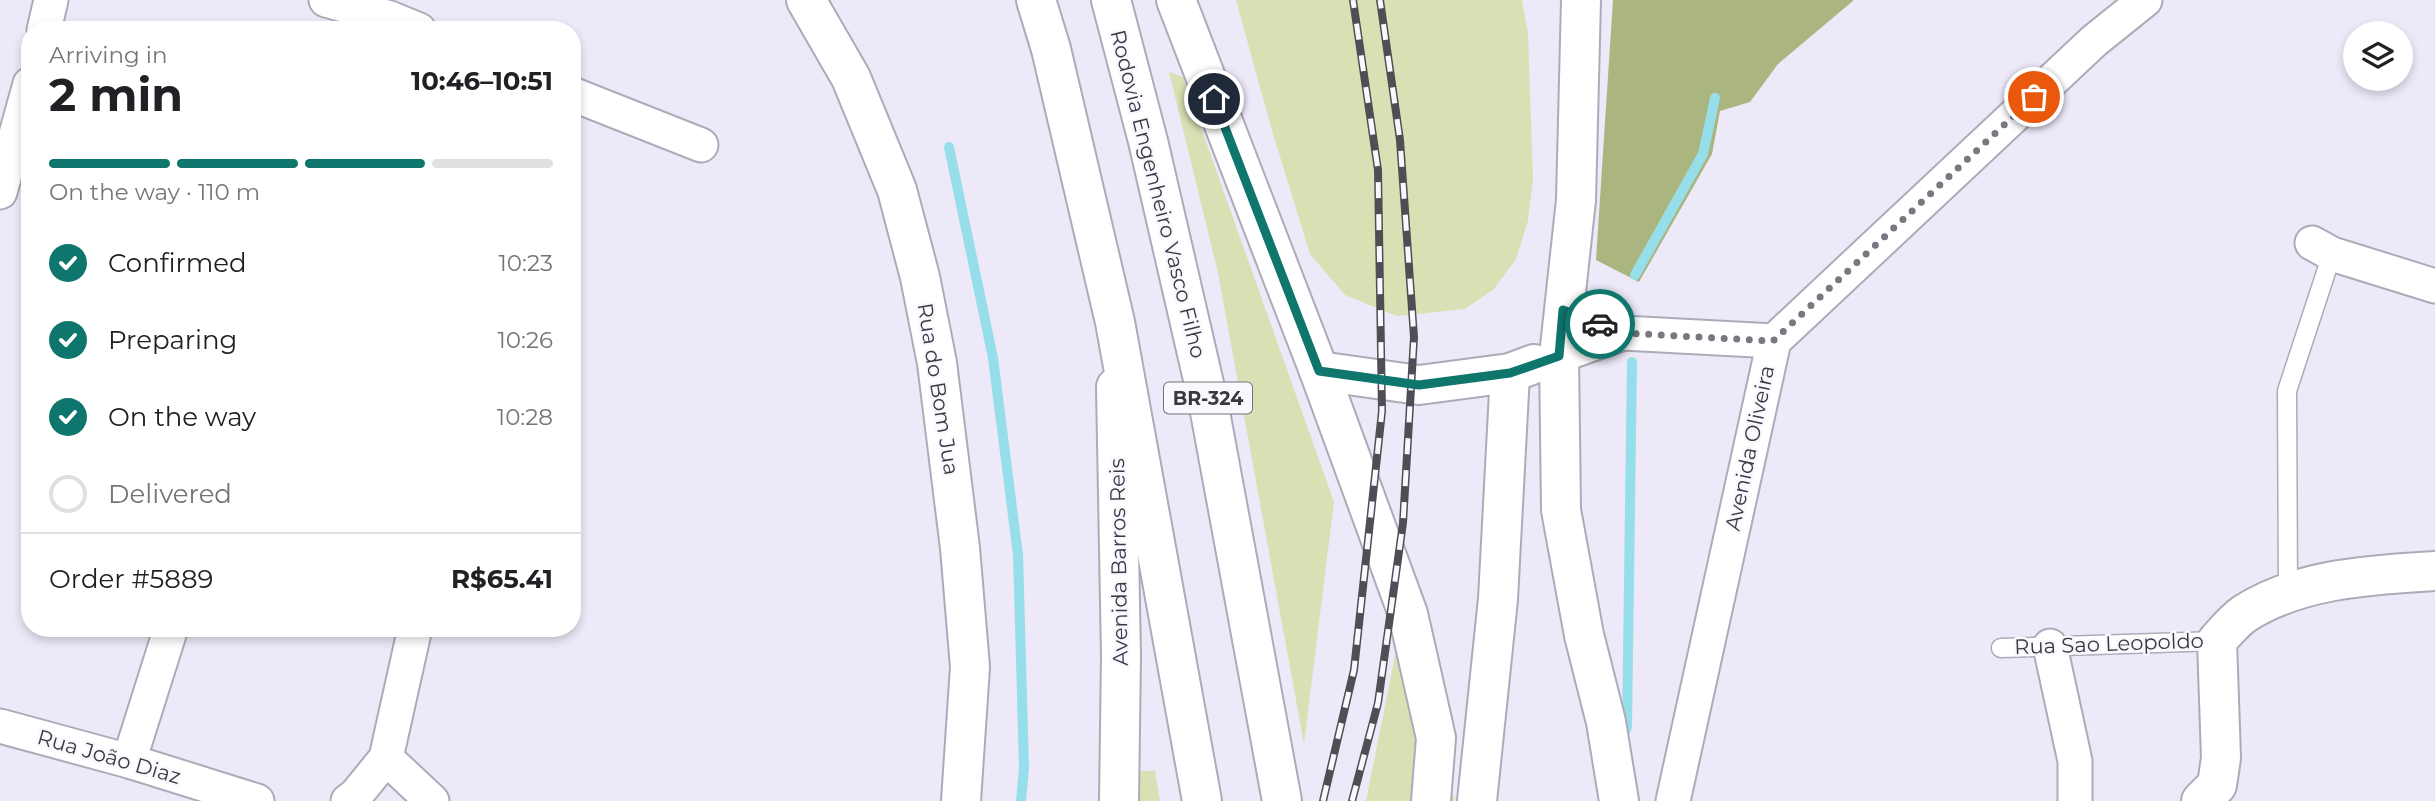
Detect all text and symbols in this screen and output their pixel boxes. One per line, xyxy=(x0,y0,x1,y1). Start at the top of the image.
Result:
map controls xyxy=(2343,21,2413,91)
button: layers xyxy=(2343,21,2413,91)
street label: Rodovia Engenheiro Vasco Filho xyxy=(1106,27,1211,361)
text: Arriving in xyxy=(49,41,168,69)
text: 10:46–10:51 xyxy=(411,65,553,97)
text: 2 min xyxy=(49,66,183,123)
pin xyxy=(2004,67,2064,127)
pin xyxy=(1184,69,1244,129)
icon: bag xyxy=(2015,78,2053,116)
icon: home xyxy=(1195,80,1233,118)
text: On the way · 110 m xyxy=(49,178,260,206)
icon: check xyxy=(49,244,87,282)
text: Confirmed xyxy=(108,247,247,279)
text: 10:23 xyxy=(499,249,553,277)
courier xyxy=(1565,289,1635,359)
street label: Rua do Bom Jua xyxy=(913,301,964,477)
icon: car xyxy=(1581,305,1619,343)
icon: check xyxy=(49,321,87,359)
text: Preparing xyxy=(108,324,237,356)
text: 10:26 xyxy=(498,326,553,354)
street label: Avenida Oliveira xyxy=(1720,363,1779,533)
road number: BR-324 xyxy=(1164,382,1252,414)
icon: check xyxy=(49,398,87,436)
text: On the way xyxy=(108,401,256,433)
text: 10:28 xyxy=(497,403,553,431)
street label: Avenida Barros Reis xyxy=(1104,458,1133,666)
text: Delivered xyxy=(108,478,232,510)
text: Order #5889 xyxy=(49,563,213,595)
text: R$65.41 xyxy=(451,563,553,595)
street label: Rua Sao Leopoldo xyxy=(2014,628,2204,659)
street label: Rua João Diaz xyxy=(35,724,184,789)

